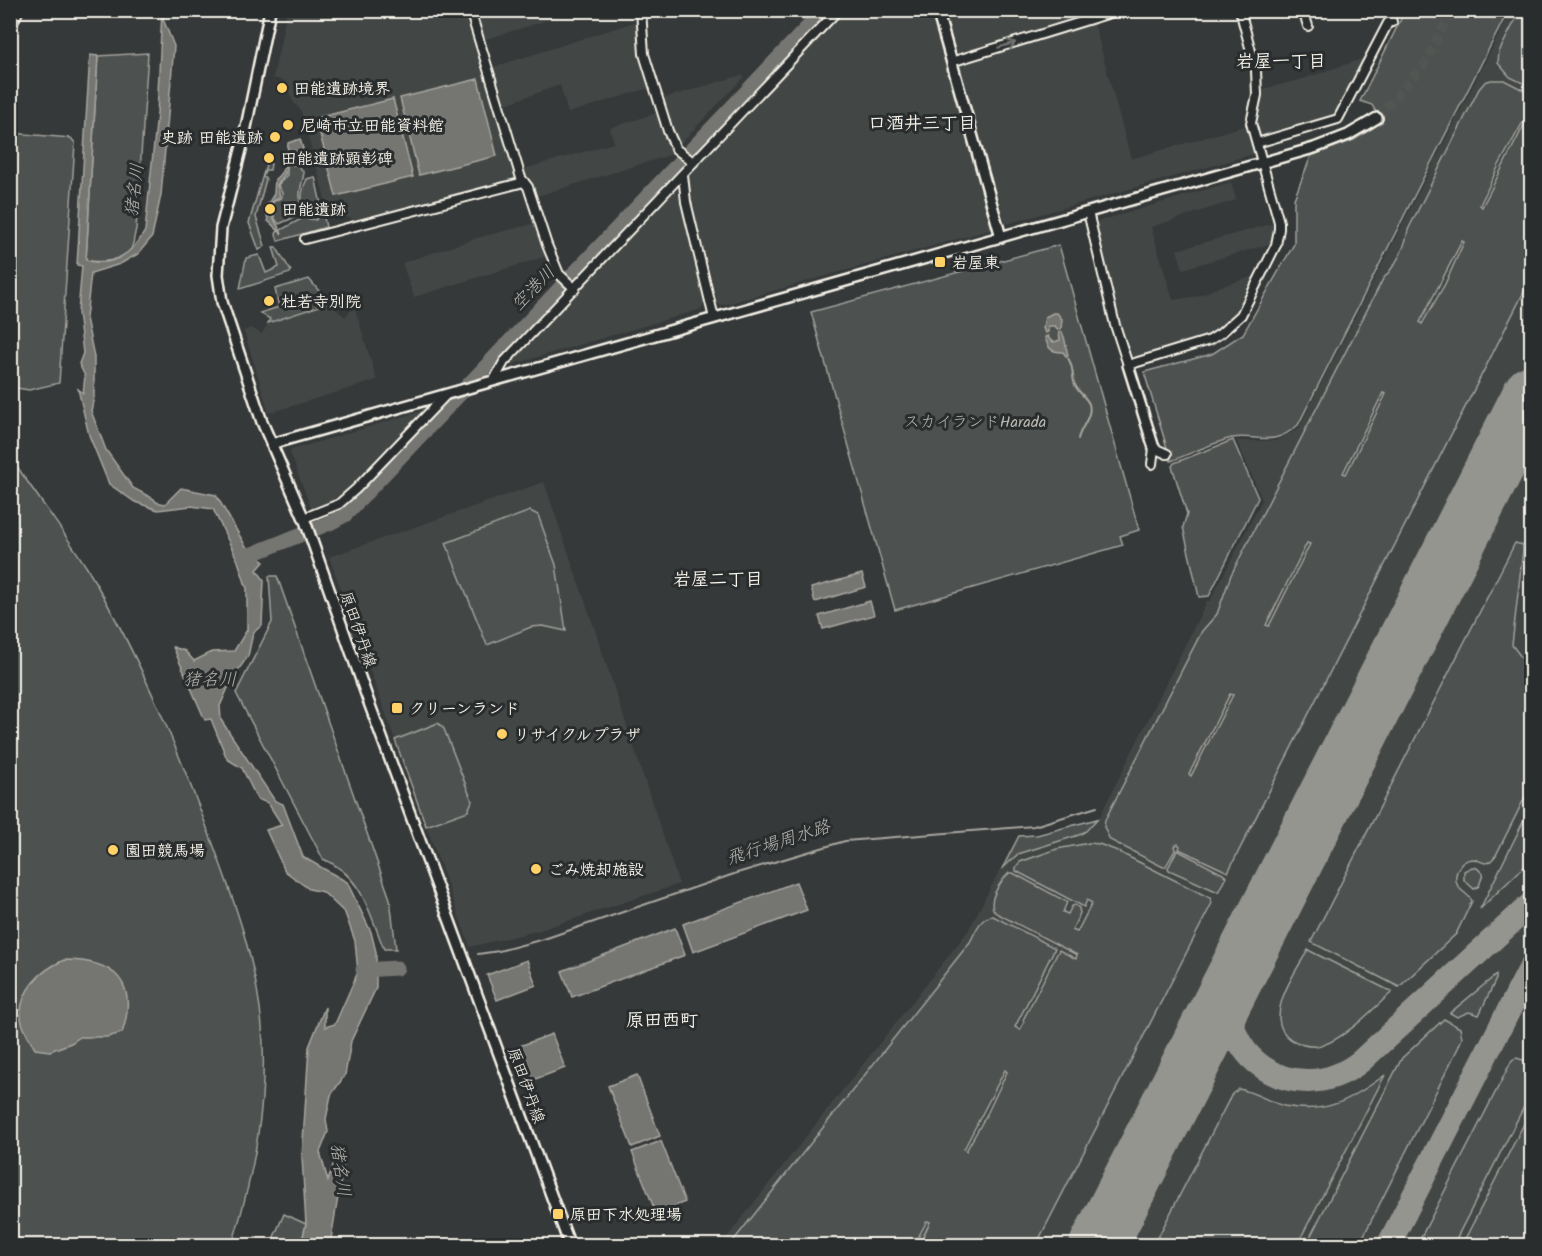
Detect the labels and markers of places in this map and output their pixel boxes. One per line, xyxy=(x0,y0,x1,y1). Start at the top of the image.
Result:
place label: 田能遺跡境界 xyxy=(294,77,390,102)
marker: 田能遺跡境界 xyxy=(275,81,289,95)
place label: 尼崎市立田能資料館 xyxy=(300,114,444,139)
marker: 尼崎市立田能資料館 xyxy=(281,118,295,132)
place label: 史跡 田能遺跡 xyxy=(161,126,263,151)
marker: 史跡 田能遺跡 xyxy=(268,130,282,144)
place label: 田能遺跡顕彰碑 xyxy=(281,147,393,172)
marker: 田能遺跡顕彰碑 xyxy=(262,151,276,165)
place label: 田能遺跡 xyxy=(282,198,346,223)
marker: 田能遺跡 xyxy=(263,202,277,216)
place label: 岩屋東 xyxy=(952,251,1000,276)
marker: 岩屋東 xyxy=(933,255,947,269)
place label: 杜若寺別院 xyxy=(281,290,361,315)
marker: 杜若寺別院 xyxy=(262,294,276,308)
place label: クリーンランド xyxy=(409,697,520,722)
marker: クリーンランド xyxy=(390,701,404,715)
place label: リサイクルプラザ xyxy=(514,723,640,748)
marker: リサイクルプラザ xyxy=(495,727,509,741)
place label: 園田競馬場 xyxy=(125,839,205,864)
marker: 園田競馬場 xyxy=(106,843,120,857)
place label: ごみ焼却施設 xyxy=(548,858,644,883)
marker: ごみ焼却施設 xyxy=(529,862,543,876)
place label: 原田下水処理場 xyxy=(570,1203,682,1228)
marker: 原田下水処理場 xyxy=(551,1207,565,1221)

